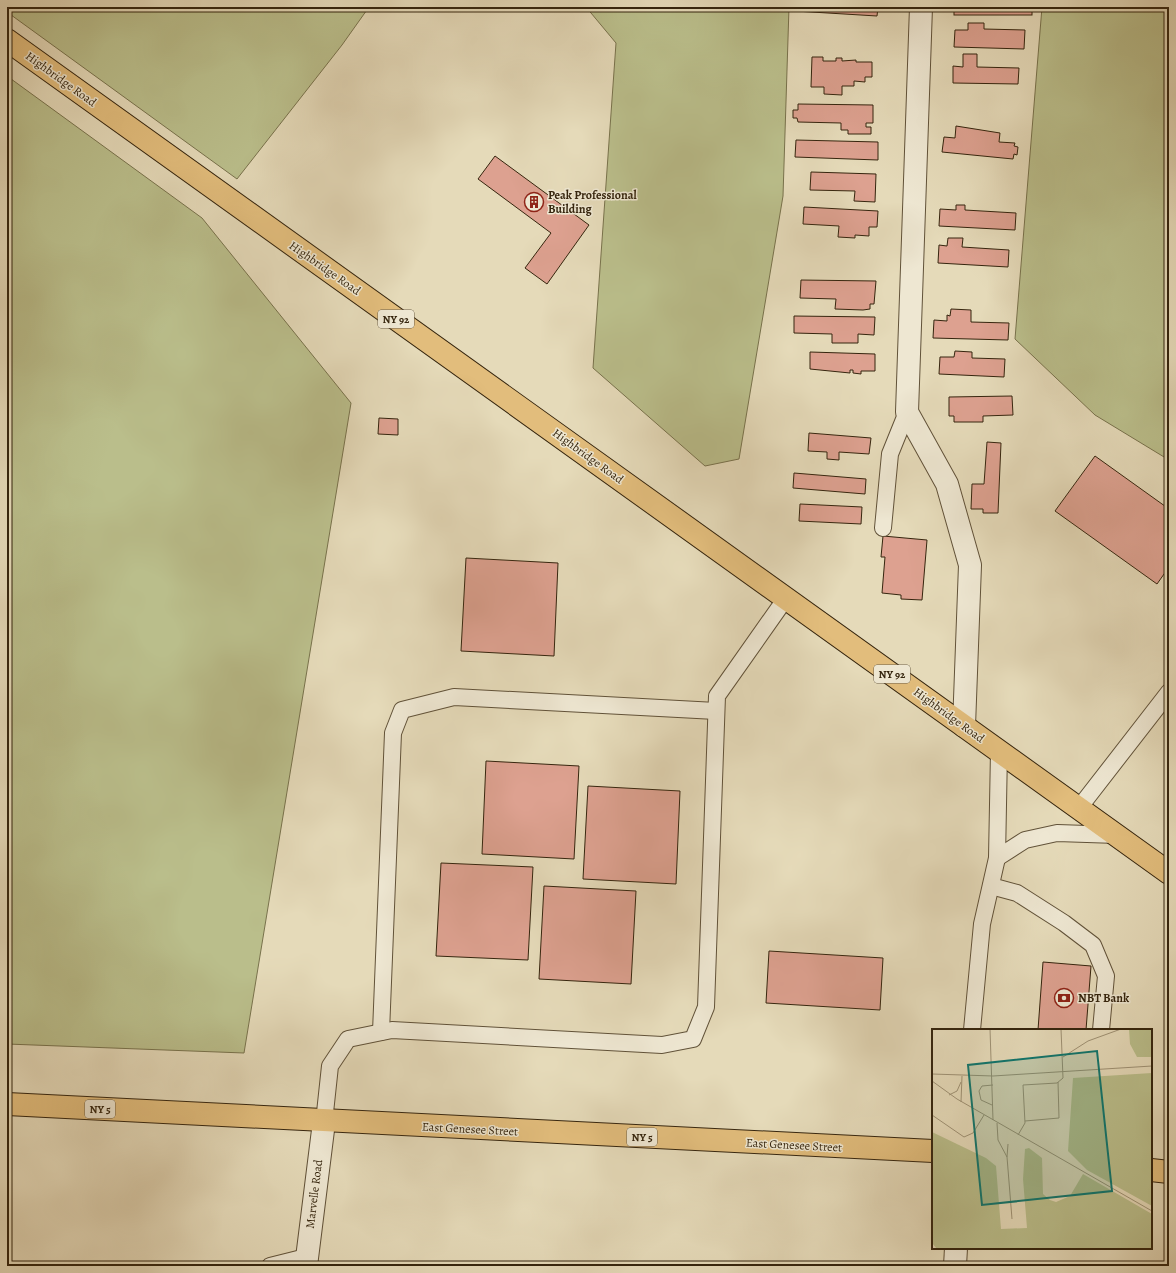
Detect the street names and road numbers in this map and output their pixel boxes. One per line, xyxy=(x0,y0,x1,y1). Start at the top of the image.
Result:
street label: Highbridge Road xyxy=(22,48,100,110)
street label: Highbridge Road xyxy=(286,237,364,299)
road number: NY 92 xyxy=(378,310,414,328)
street label: Highbridge Road xyxy=(549,425,627,487)
road number: NY 92 xyxy=(874,665,910,683)
street label: Highbridge Road xyxy=(910,684,988,746)
road number: NY 5 xyxy=(85,1100,115,1118)
street label: East Genesee Street xyxy=(422,1118,518,1140)
road number: NY 5 xyxy=(627,1128,657,1146)
street label: East Genesee Street xyxy=(746,1134,842,1156)
street label: Marvelle Road xyxy=(302,1158,326,1229)

